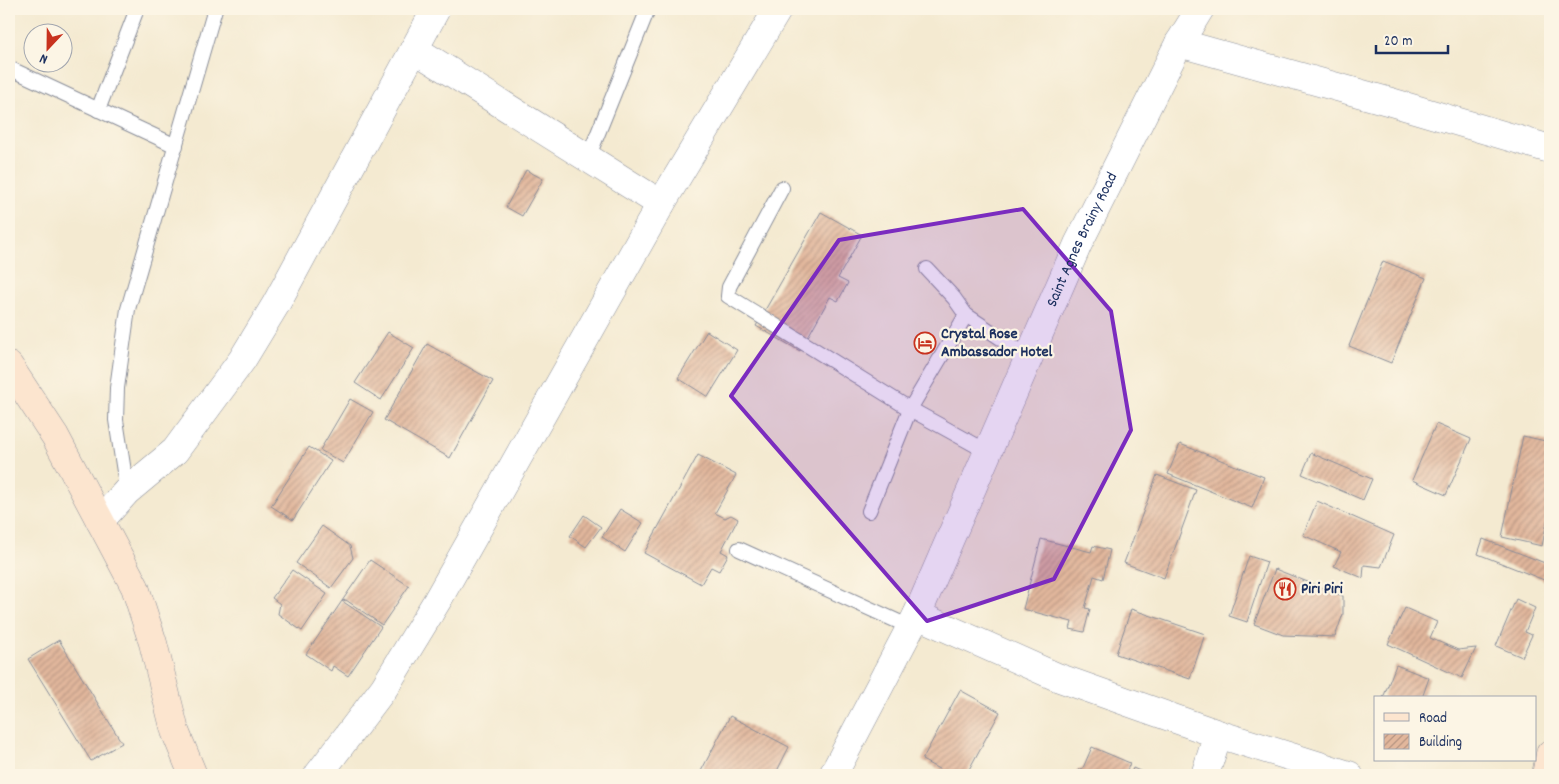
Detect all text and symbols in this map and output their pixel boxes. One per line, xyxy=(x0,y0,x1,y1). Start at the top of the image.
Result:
north arrow xyxy=(22,22,72,72)
scale bar xyxy=(1376,22,1449,54)
text: 20 m xyxy=(1384,31,1412,53)
text: N xyxy=(37,48,51,69)
street label: Saint Agnes Brainy Road xyxy=(1040,168,1124,311)
place label: Crystal Rose Ambassador Hotel xyxy=(941,323,1053,364)
hotel icon: Crystal Rose Ambassador Hotel xyxy=(913,331,937,355)
restaurant icon: Piri Piri xyxy=(1273,577,1297,601)
place label: Piri Piri xyxy=(1301,578,1343,601)
legend xyxy=(1374,696,1536,762)
text: Road xyxy=(1419,708,1447,730)
text: Building xyxy=(1419,732,1462,754)

